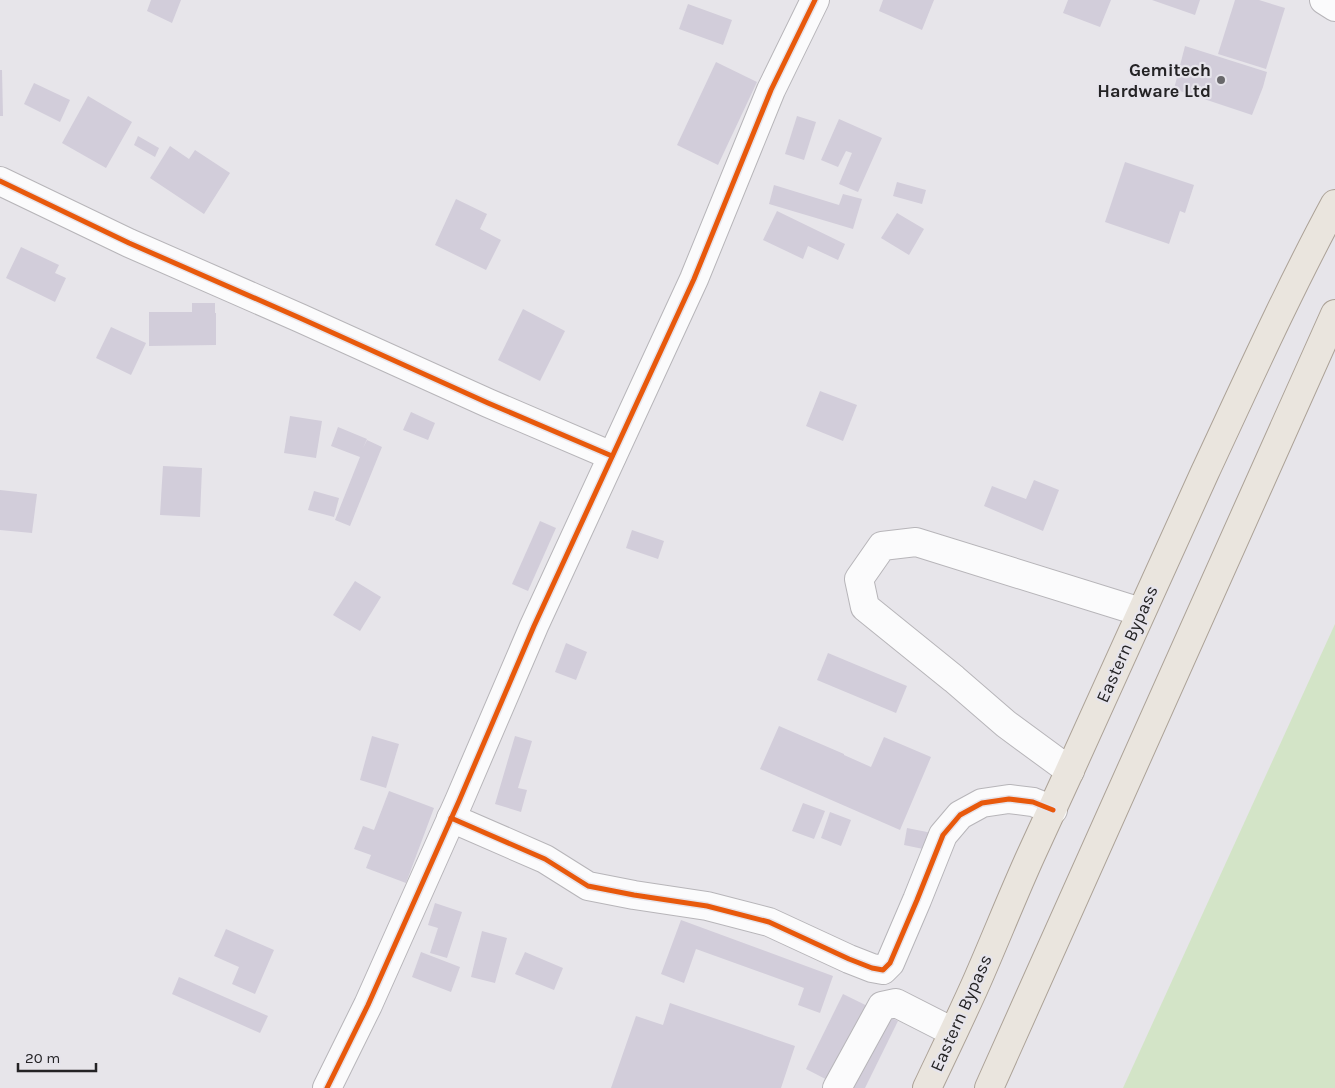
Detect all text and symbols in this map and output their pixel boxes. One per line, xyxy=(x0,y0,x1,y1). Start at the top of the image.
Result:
place label: Gemitech Hardware Ltd xyxy=(1097,59,1211,102)
marker: Gemitech Hardware Ltd xyxy=(1215,74,1227,86)
street label: Eastern Bypass xyxy=(1091,582,1163,706)
street label: Eastern Bypass xyxy=(925,951,997,1075)
scale bar xyxy=(18,1040,95,1072)
text: 20 m xyxy=(25,1049,60,1067)

